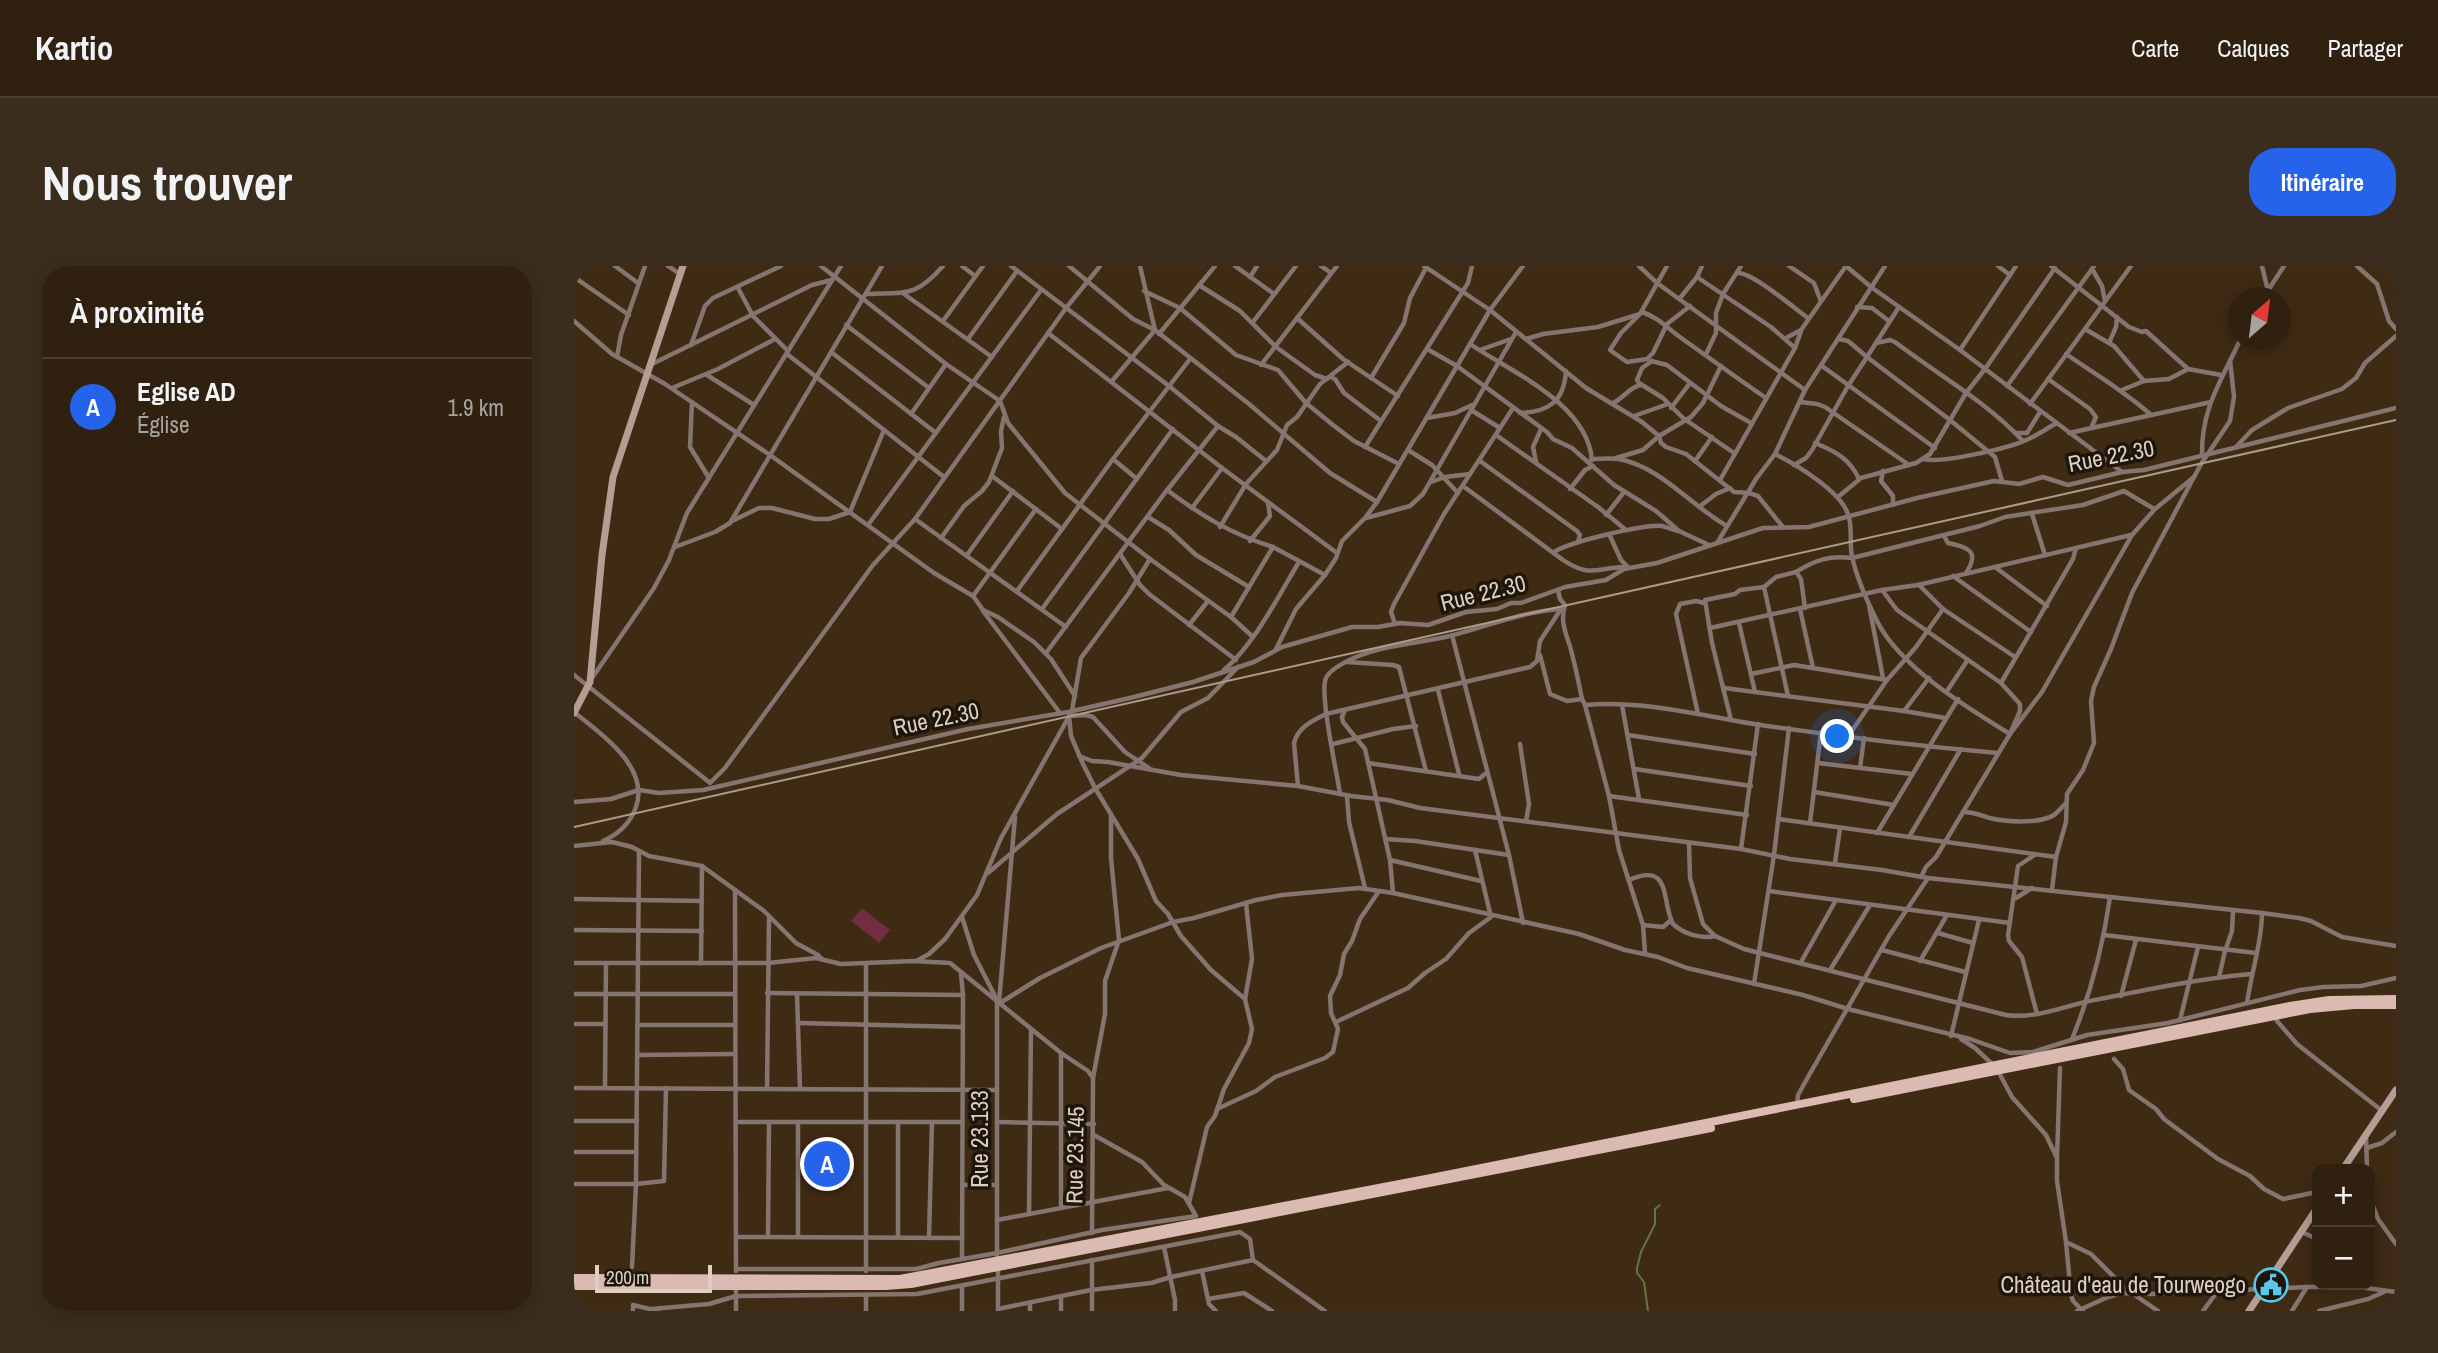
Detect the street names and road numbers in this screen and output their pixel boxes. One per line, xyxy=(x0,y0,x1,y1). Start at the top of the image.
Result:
street label: Rue 22.30 xyxy=(2065,432,2157,479)
street label: Rue 22.30 xyxy=(1437,567,1529,618)
street label: Rue 22.30 xyxy=(890,694,982,743)
street label: Rue 23.133 xyxy=(964,1090,995,1188)
street label: Rue 23.145 xyxy=(1058,1106,1091,1204)

